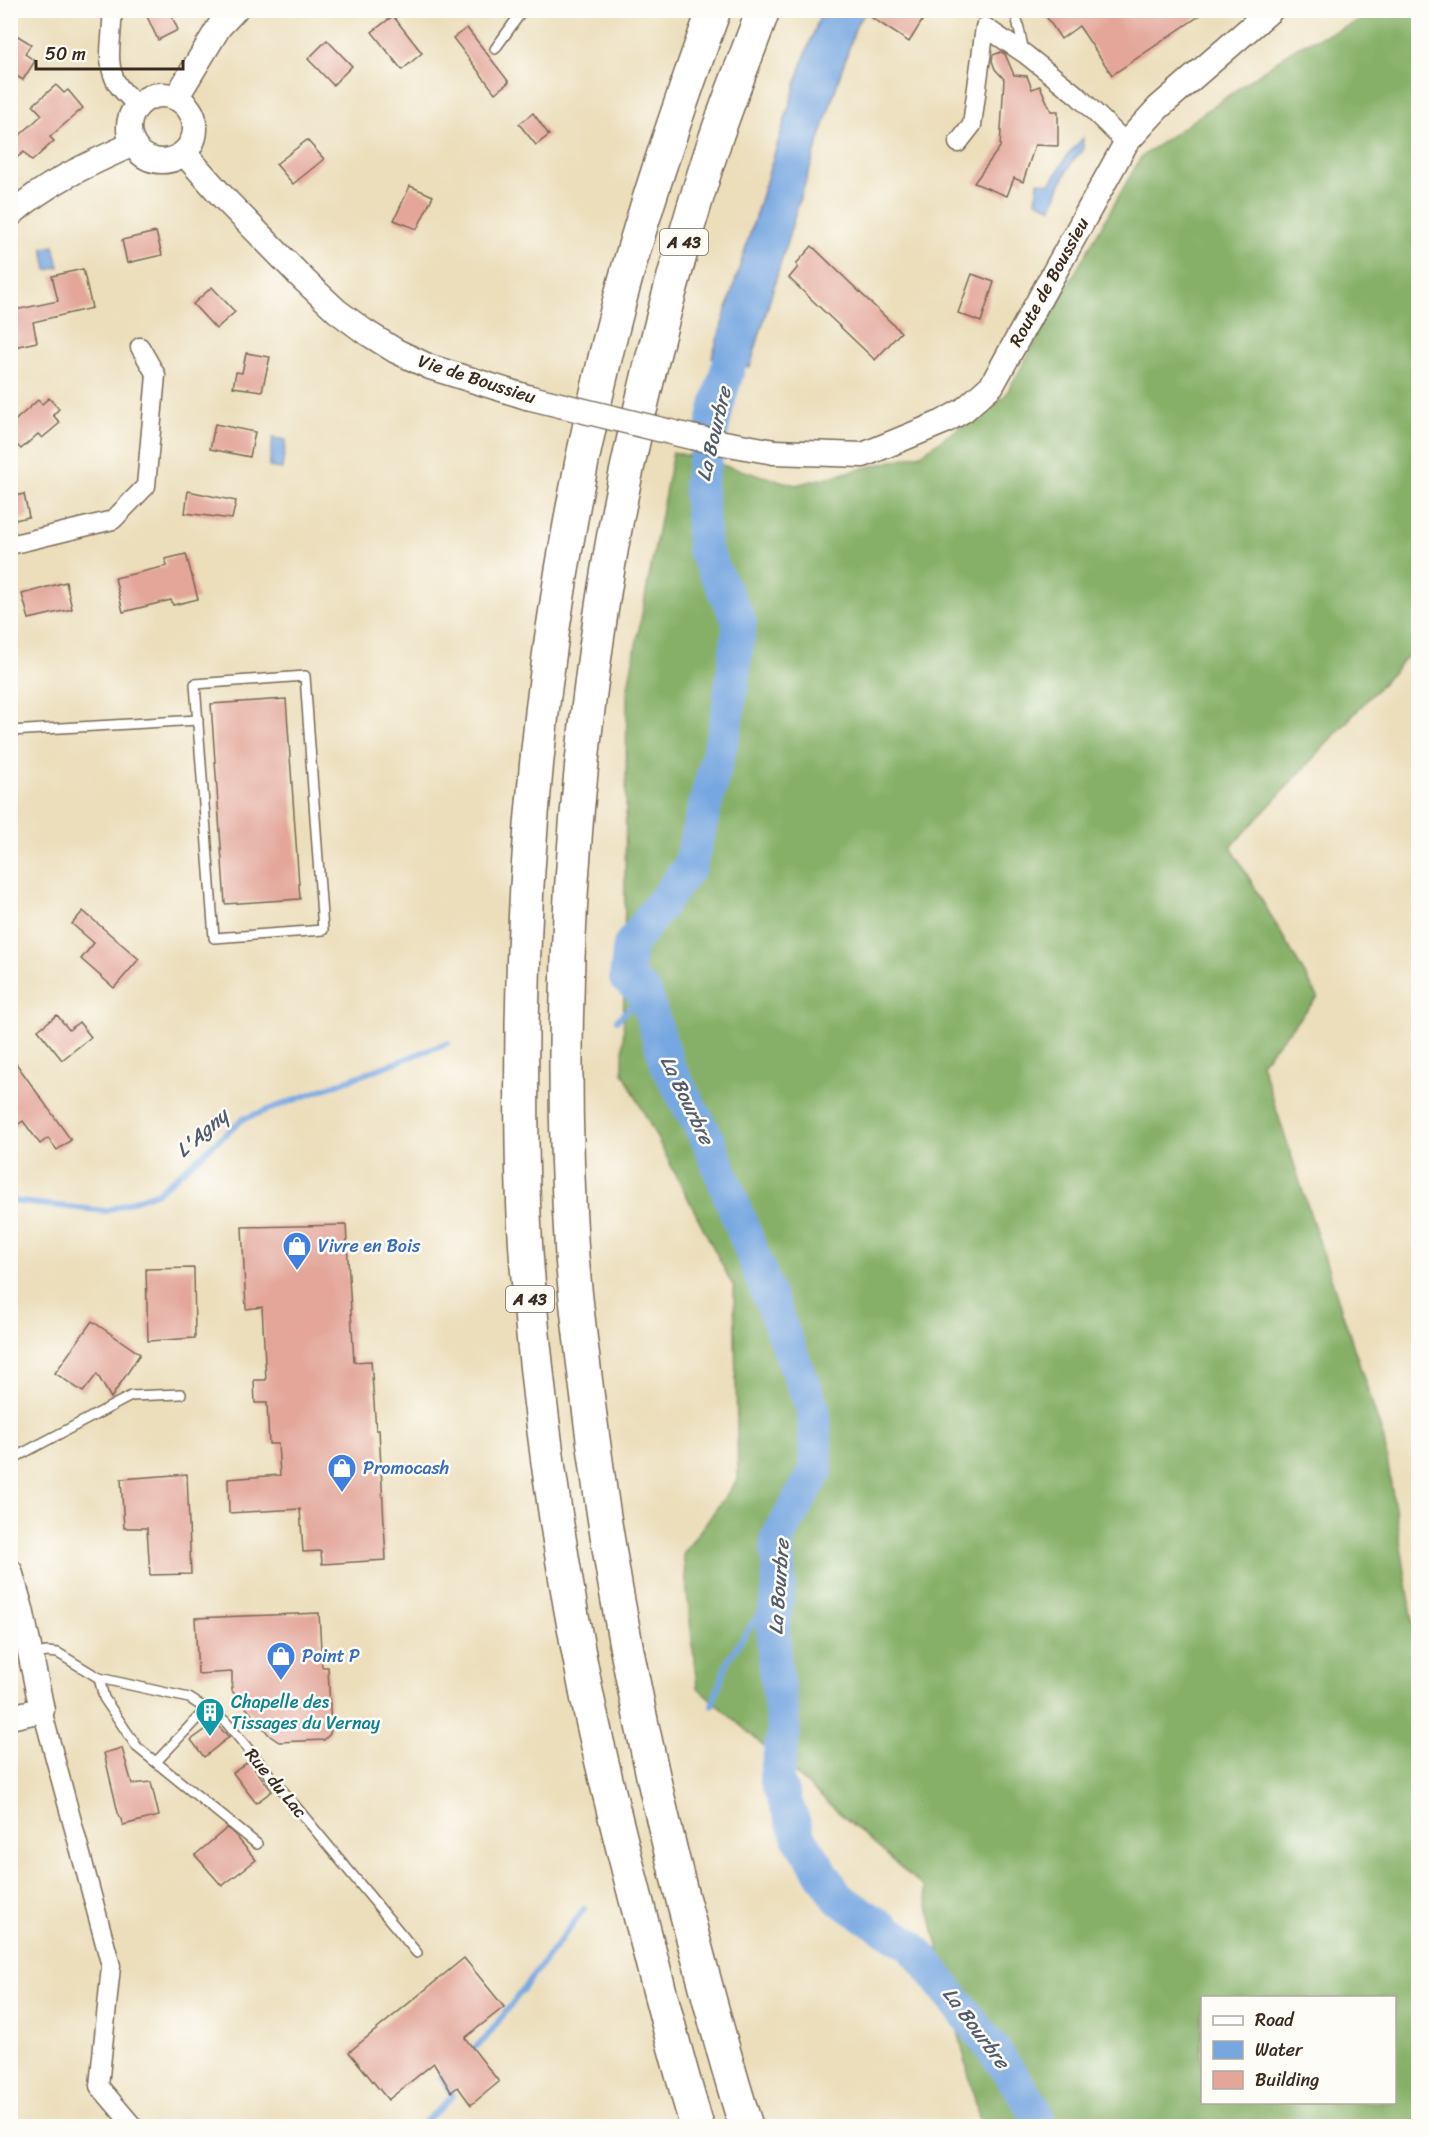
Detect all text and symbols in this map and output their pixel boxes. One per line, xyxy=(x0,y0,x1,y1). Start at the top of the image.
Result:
scale bar xyxy=(36,33,183,71)
text: 50 m xyxy=(45,38,86,70)
street label: Route de Boussieu xyxy=(1000,211,1098,353)
road number: A 43 xyxy=(660,229,708,255)
street label: Vie de Boussieu xyxy=(414,345,540,413)
water label: La Bourbre xyxy=(686,382,742,484)
water label: La Bourbre xyxy=(650,1049,724,1152)
water label: L'Agny xyxy=(168,1098,239,1166)
shop icon: Vivre en Bois xyxy=(281,1230,313,1272)
place label: Vivre en Bois xyxy=(318,1230,421,1262)
road number: A 43 xyxy=(506,1286,554,1312)
shop icon: Promocash xyxy=(326,1452,358,1494)
place label: Promocash xyxy=(363,1452,449,1484)
water label: La Bourbre xyxy=(758,1536,800,1636)
shop icon: Point P xyxy=(265,1640,297,1682)
place label: Point P xyxy=(302,1640,360,1672)
place label: Chapelle des Tissages du Vernay xyxy=(231,1686,381,1739)
building icon: Chapelle des Tissages du Vernay xyxy=(194,1696,226,1738)
street label: Rue du Lac xyxy=(237,1740,315,1826)
water label: La Bourbre xyxy=(933,1979,1020,2078)
legend xyxy=(1201,1996,1396,2104)
text: Road xyxy=(1255,2004,1295,2036)
text: Water xyxy=(1255,2034,1304,2066)
text: Building xyxy=(1255,2064,1319,2096)

